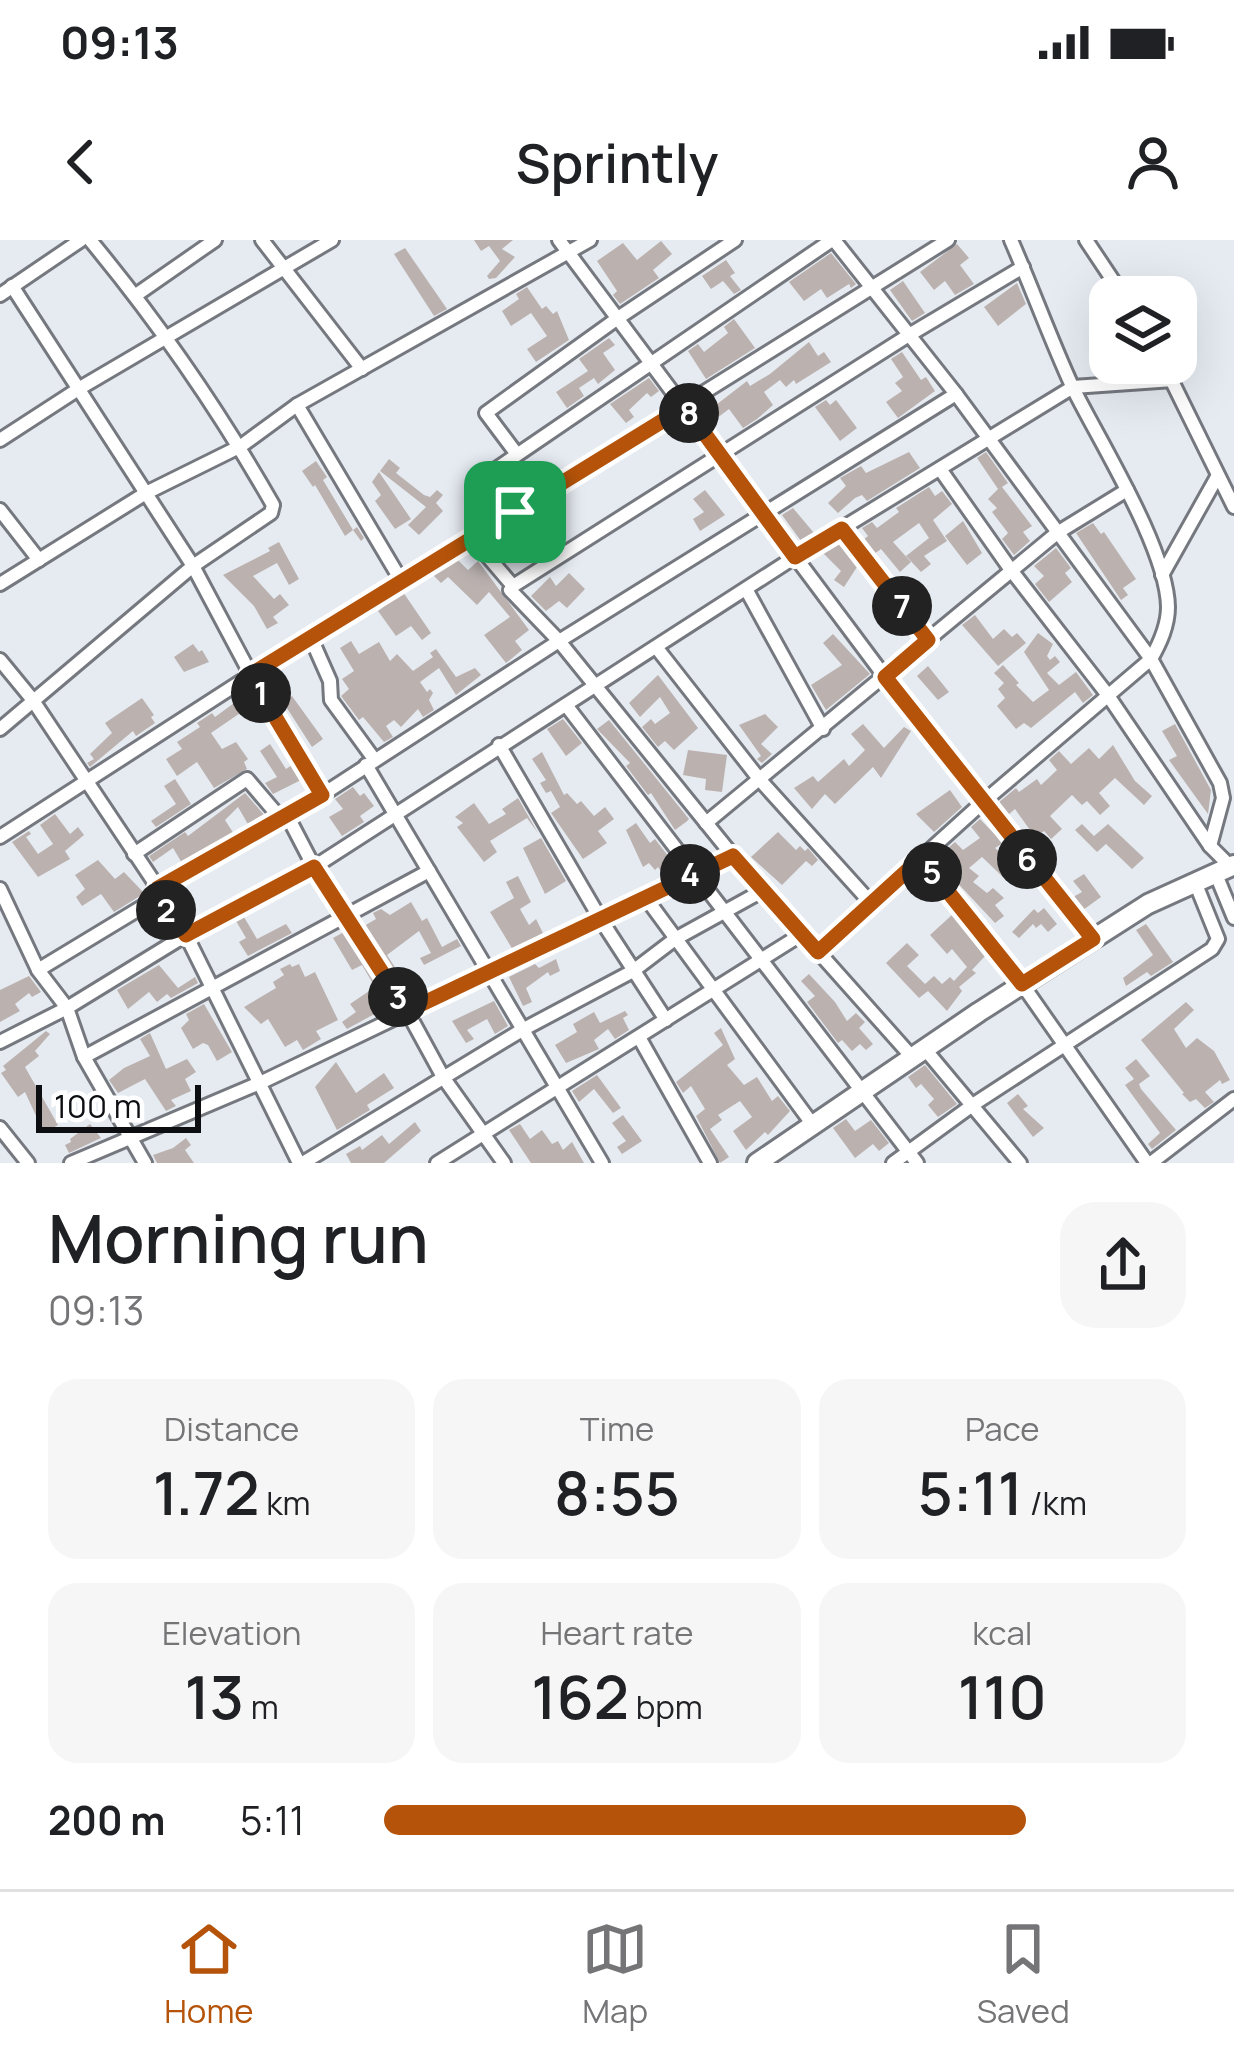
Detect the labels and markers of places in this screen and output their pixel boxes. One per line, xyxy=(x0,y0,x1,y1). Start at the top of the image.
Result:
pin: 8 xyxy=(659,383,719,443)
pin xyxy=(464,461,566,563)
pin: 7 xyxy=(872,576,932,636)
pin: 1 xyxy=(231,663,291,723)
pin: 6 xyxy=(997,829,1057,889)
pin: 5 xyxy=(902,842,962,902)
pin: 4 xyxy=(660,844,720,904)
pin: 2 xyxy=(136,880,196,940)
pin: 3 xyxy=(368,967,428,1027)

